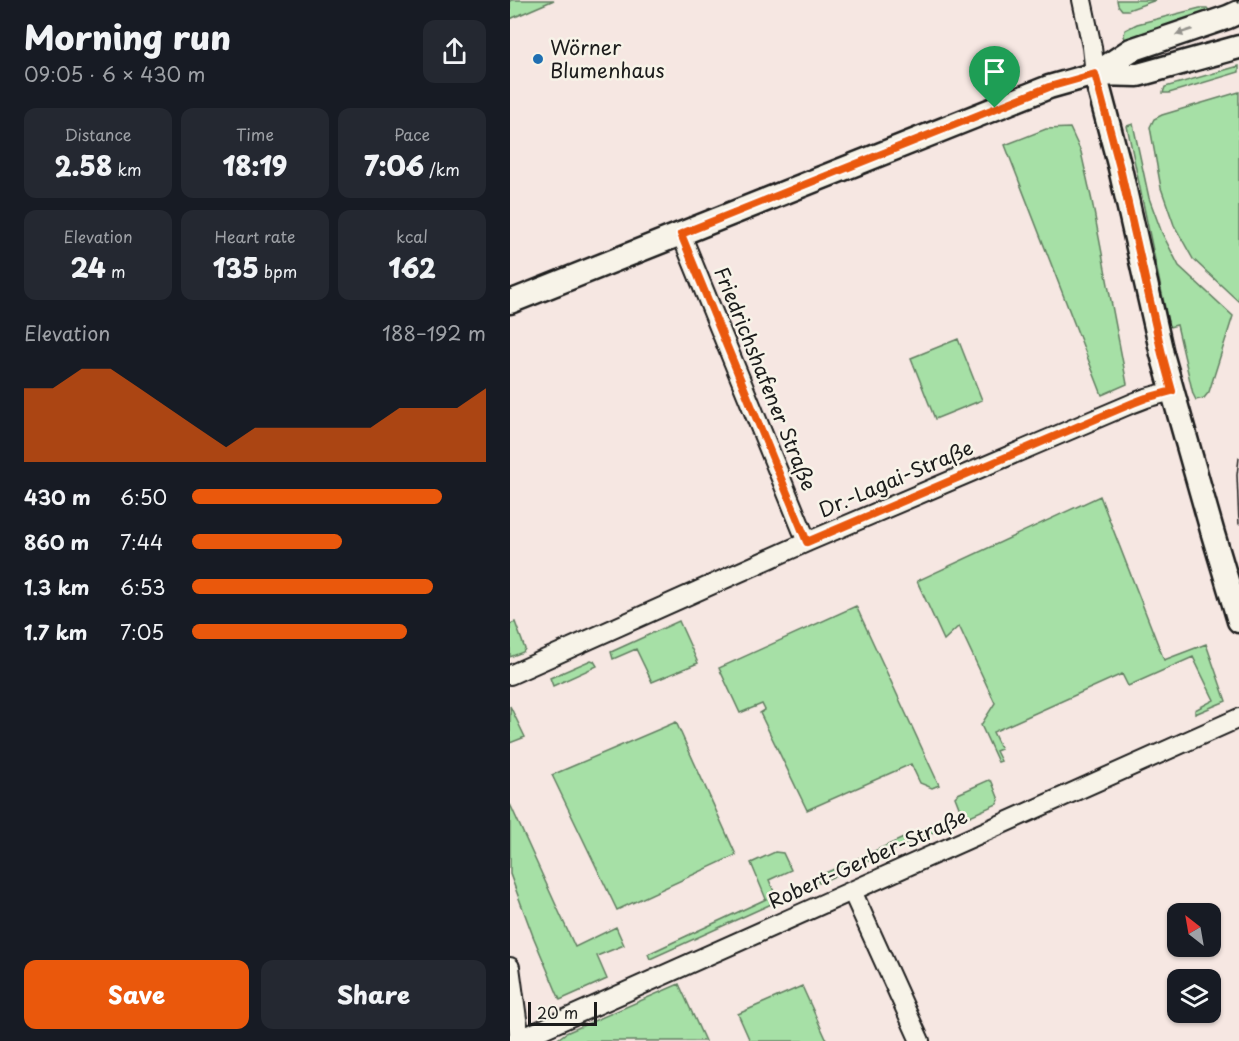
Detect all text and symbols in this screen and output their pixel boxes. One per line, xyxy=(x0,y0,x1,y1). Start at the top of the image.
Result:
text: Morning run xyxy=(24,11,231,61)
button: share xyxy=(423,20,486,83)
one-way arrow xyxy=(1175,28,1193,37)
place label: Wörner Blumenhaus xyxy=(550,32,665,85)
pin xyxy=(969,46,1020,108)
marker: Wörner Blumenhaus xyxy=(531,52,545,66)
icon: arrive xyxy=(978,55,1011,88)
text: 09:05 · 6 × 430 m xyxy=(24,59,206,89)
text: Distance xyxy=(64,122,132,146)
text: Time xyxy=(236,122,274,146)
text: Pace xyxy=(394,122,430,146)
text: 2.58 xyxy=(54,146,112,185)
text: 18:19 xyxy=(223,146,287,185)
text: 7:06 xyxy=(364,146,424,185)
text: km xyxy=(112,157,142,181)
text: /km xyxy=(424,157,460,181)
text: Elevation xyxy=(63,224,133,248)
text: Heart rate xyxy=(215,224,295,248)
text: kcal xyxy=(396,224,428,248)
text: 24 xyxy=(71,248,106,287)
text: 135 xyxy=(213,248,259,287)
text: 162 xyxy=(388,248,436,287)
text: m xyxy=(106,259,125,283)
text: bpm xyxy=(259,259,297,283)
street label: Friedrichshafener Straße xyxy=(707,262,825,495)
text: Elevation xyxy=(24,318,110,348)
text: 188–192 m xyxy=(382,318,486,348)
street label: Dr.-Lagai-Straße xyxy=(814,432,978,524)
text: 430 m xyxy=(24,482,91,512)
text: 6:50 xyxy=(120,482,167,512)
text: 860 m xyxy=(24,527,89,557)
text: 7:44 xyxy=(120,527,163,557)
text: 1.3 km xyxy=(24,572,90,602)
text: 6:53 xyxy=(120,572,165,602)
text: 1.7 km xyxy=(24,617,87,647)
text: 7:05 xyxy=(120,617,164,647)
street label: Robert-Gerber-Straße xyxy=(763,801,972,916)
north arrow xyxy=(1167,903,1221,957)
map controls xyxy=(1167,903,1221,1023)
button: Save xyxy=(24,960,249,1029)
button: Share xyxy=(261,960,486,1029)
button: layers xyxy=(1167,969,1221,1023)
scale bar xyxy=(528,999,597,1026)
text: 20 m xyxy=(537,1000,578,1024)

